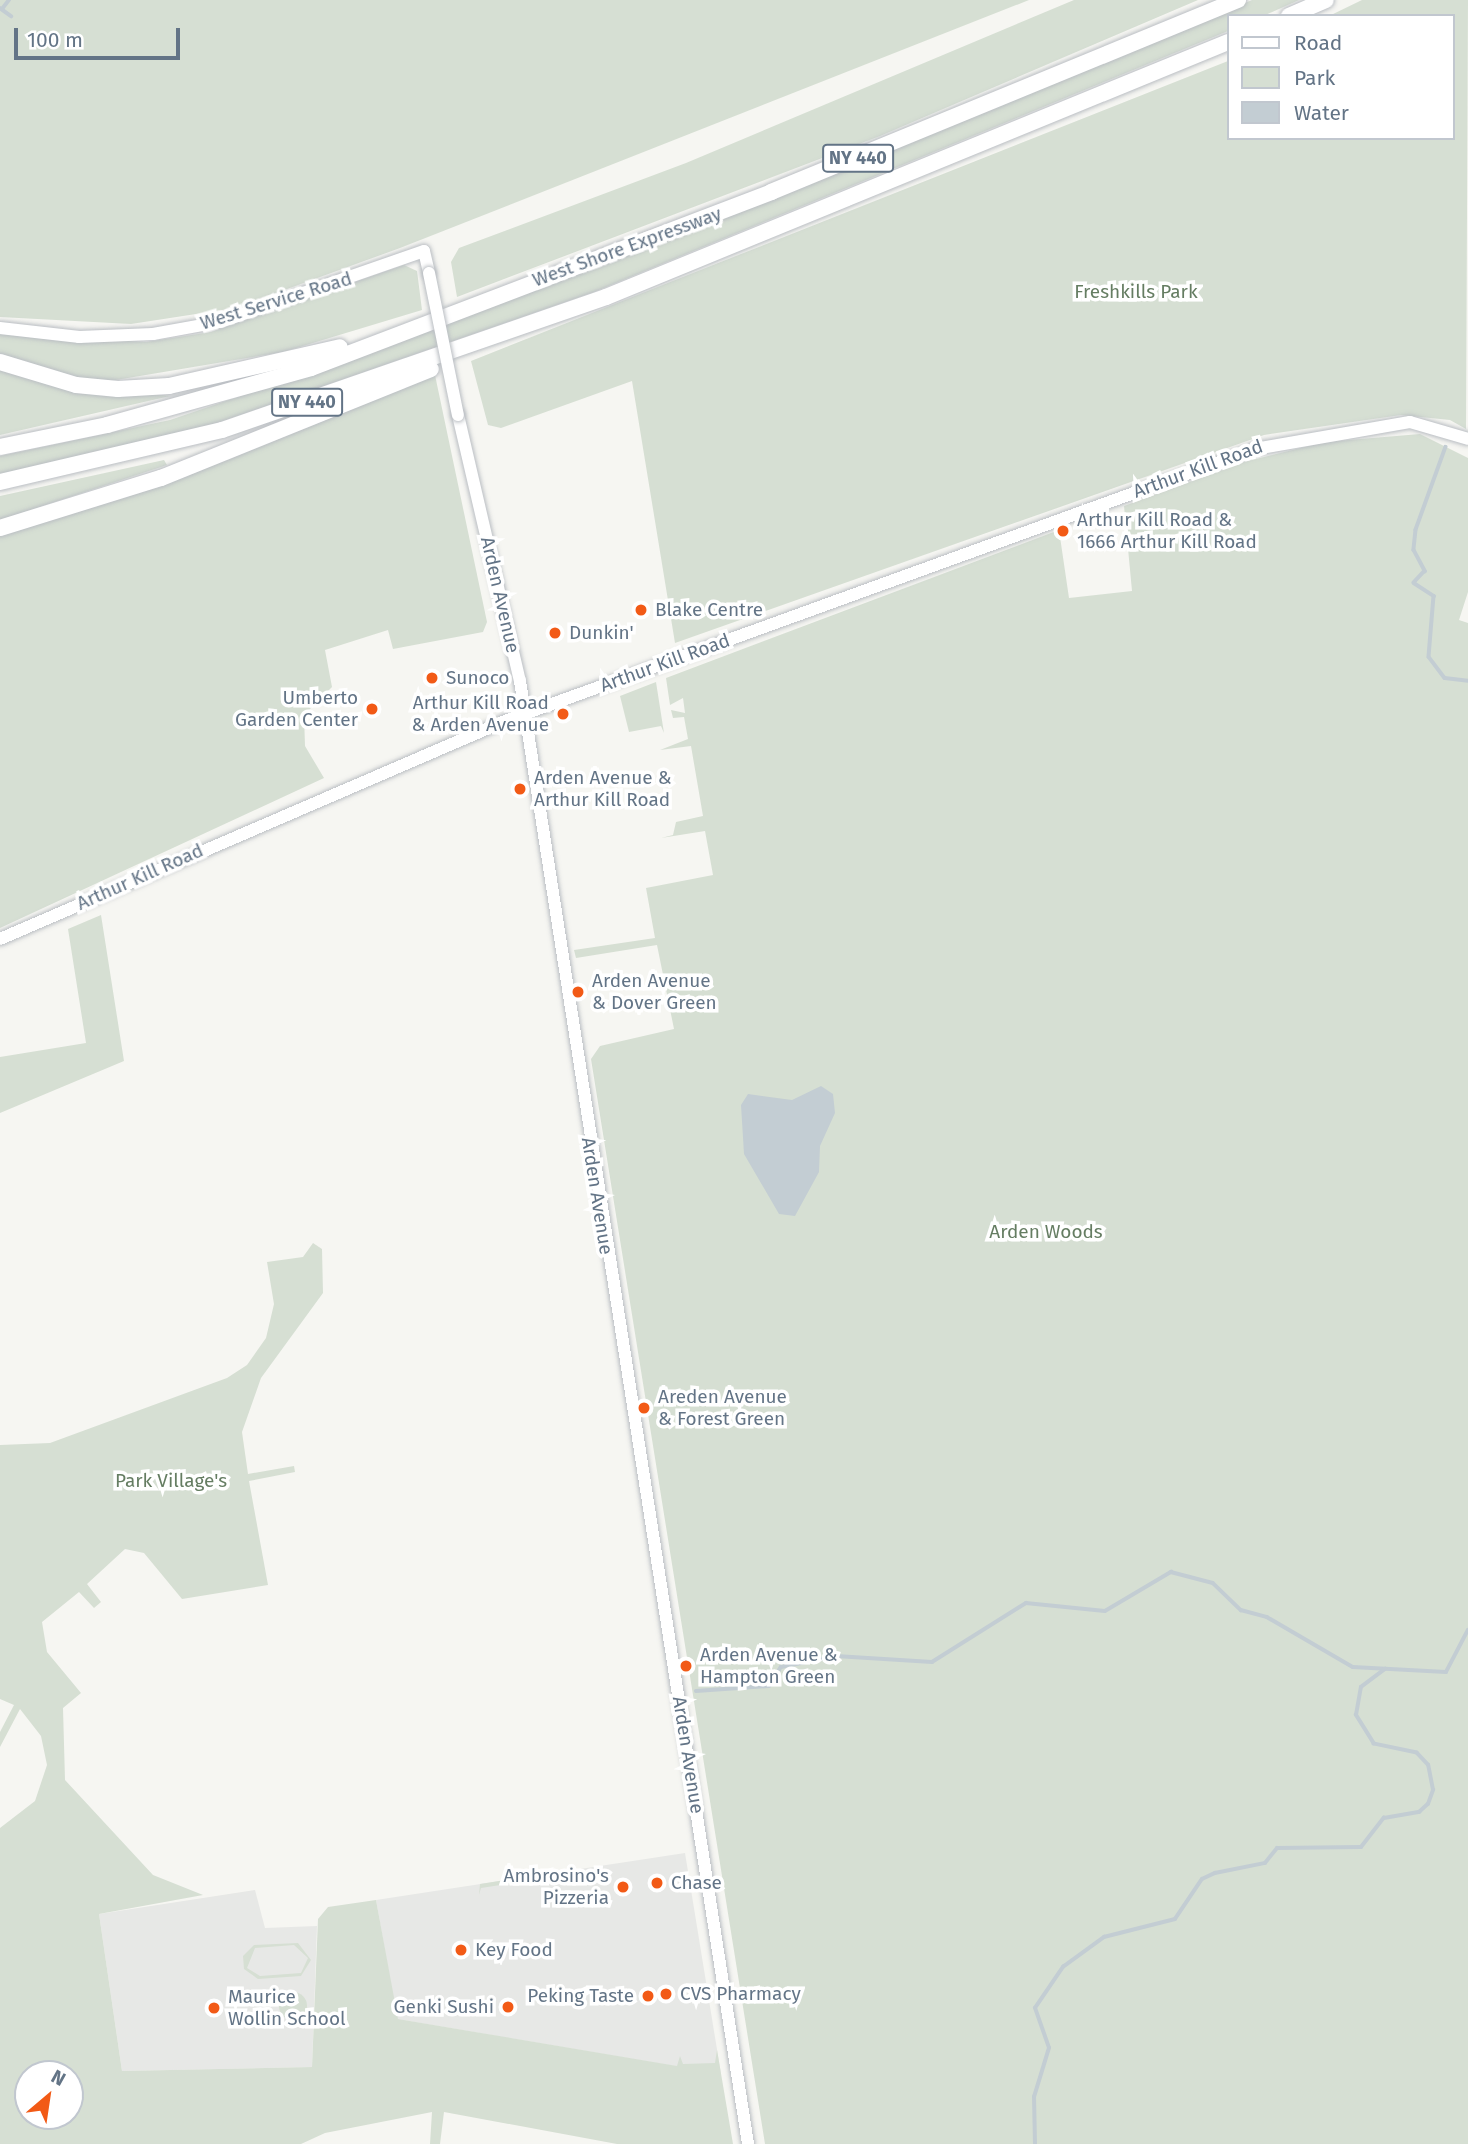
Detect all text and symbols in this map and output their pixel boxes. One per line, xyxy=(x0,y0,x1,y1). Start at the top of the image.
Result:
scale bar xyxy=(18,14,184,58)
legend xyxy=(1226,14,1454,140)
text: 100 m xyxy=(27,27,83,53)
text: Road xyxy=(1294,30,1342,56)
text: Park xyxy=(1294,65,1335,91)
text: Water xyxy=(1294,100,1349,126)
road number: NY 440 xyxy=(821,144,895,173)
street label: West Shore Expressway xyxy=(529,202,725,292)
street label: West Service Road xyxy=(197,267,355,335)
park label: Freshkills Park xyxy=(1074,281,1198,303)
road number: NY 440 xyxy=(270,388,344,416)
street label: Arthur Kill Road xyxy=(1130,435,1266,503)
place label: Arthur Kill Road & 1666 Arthur Kill Road xyxy=(1077,509,1257,553)
marker: Arthur Kill Road & 1666 Arthur Kill Road xyxy=(1055,523,1071,539)
street label: Arden Avenue xyxy=(476,535,524,655)
place label: Blake Centre xyxy=(655,599,763,621)
marker: Blake Centre xyxy=(633,602,649,618)
place label: Dunkin' xyxy=(569,622,634,644)
marker: Dunkin' xyxy=(547,625,563,641)
street label: Arthur Kill Road xyxy=(597,629,733,697)
place label: Sunoco xyxy=(446,667,509,689)
marker: Sunoco xyxy=(424,670,440,686)
place label: Umberto Garden Center xyxy=(235,687,358,731)
place label: Arthur Kill Road & Arden Avenue xyxy=(412,692,549,736)
marker: Umberto Garden Center xyxy=(364,701,380,717)
marker: Arthur Kill Road & Arden Avenue xyxy=(555,706,571,722)
place label: Arden Avenue & Arthur Kill Road xyxy=(534,767,671,811)
marker: Arden Avenue & Arthur Kill Road xyxy=(512,781,528,797)
street label: Arthur Kill Road xyxy=(73,839,207,915)
place label: Arden Avenue & Dover Green xyxy=(592,970,717,1014)
marker: Arden Avenue & Dover Green xyxy=(570,984,586,1000)
street label: Arden Avenue xyxy=(576,1136,618,1256)
park label: Arden Woods xyxy=(989,1221,1103,1243)
place label: Areden Avenue & Forest Green xyxy=(658,1386,787,1430)
marker: Areden Avenue & Forest Green xyxy=(636,1400,652,1416)
park label: Park Village's xyxy=(115,1470,227,1492)
place label: Arden Avenue & Hampton Green xyxy=(700,1644,837,1688)
marker: Arden Avenue & Hampton Green xyxy=(678,1658,694,1674)
street label: Arden Avenue xyxy=(667,1695,709,1815)
place label: Ambrosino's Pizzeria xyxy=(504,1865,609,1909)
place label: Chase xyxy=(671,1872,722,1894)
marker: Chase xyxy=(649,1875,665,1891)
marker: Ambrosino's Pizzeria xyxy=(615,1879,631,1895)
place label: Key Food xyxy=(475,1939,553,1961)
marker: Key Food xyxy=(453,1942,469,1958)
place label: CVS Pharmacy xyxy=(680,1983,801,2005)
place label: Peking Taste xyxy=(527,1985,634,2007)
place label: Maurice Wollin School xyxy=(228,1986,346,2030)
marker: CVS Pharmacy xyxy=(658,1986,674,2002)
marker: Peking Taste xyxy=(640,1988,656,2004)
place label: Genki Sushi xyxy=(394,1996,494,2018)
marker: Genki Sushi xyxy=(500,1999,516,2015)
marker: Maurice Wollin School xyxy=(206,2000,222,2016)
north arrow xyxy=(14,2060,84,2130)
text: N xyxy=(47,2065,70,2091)

